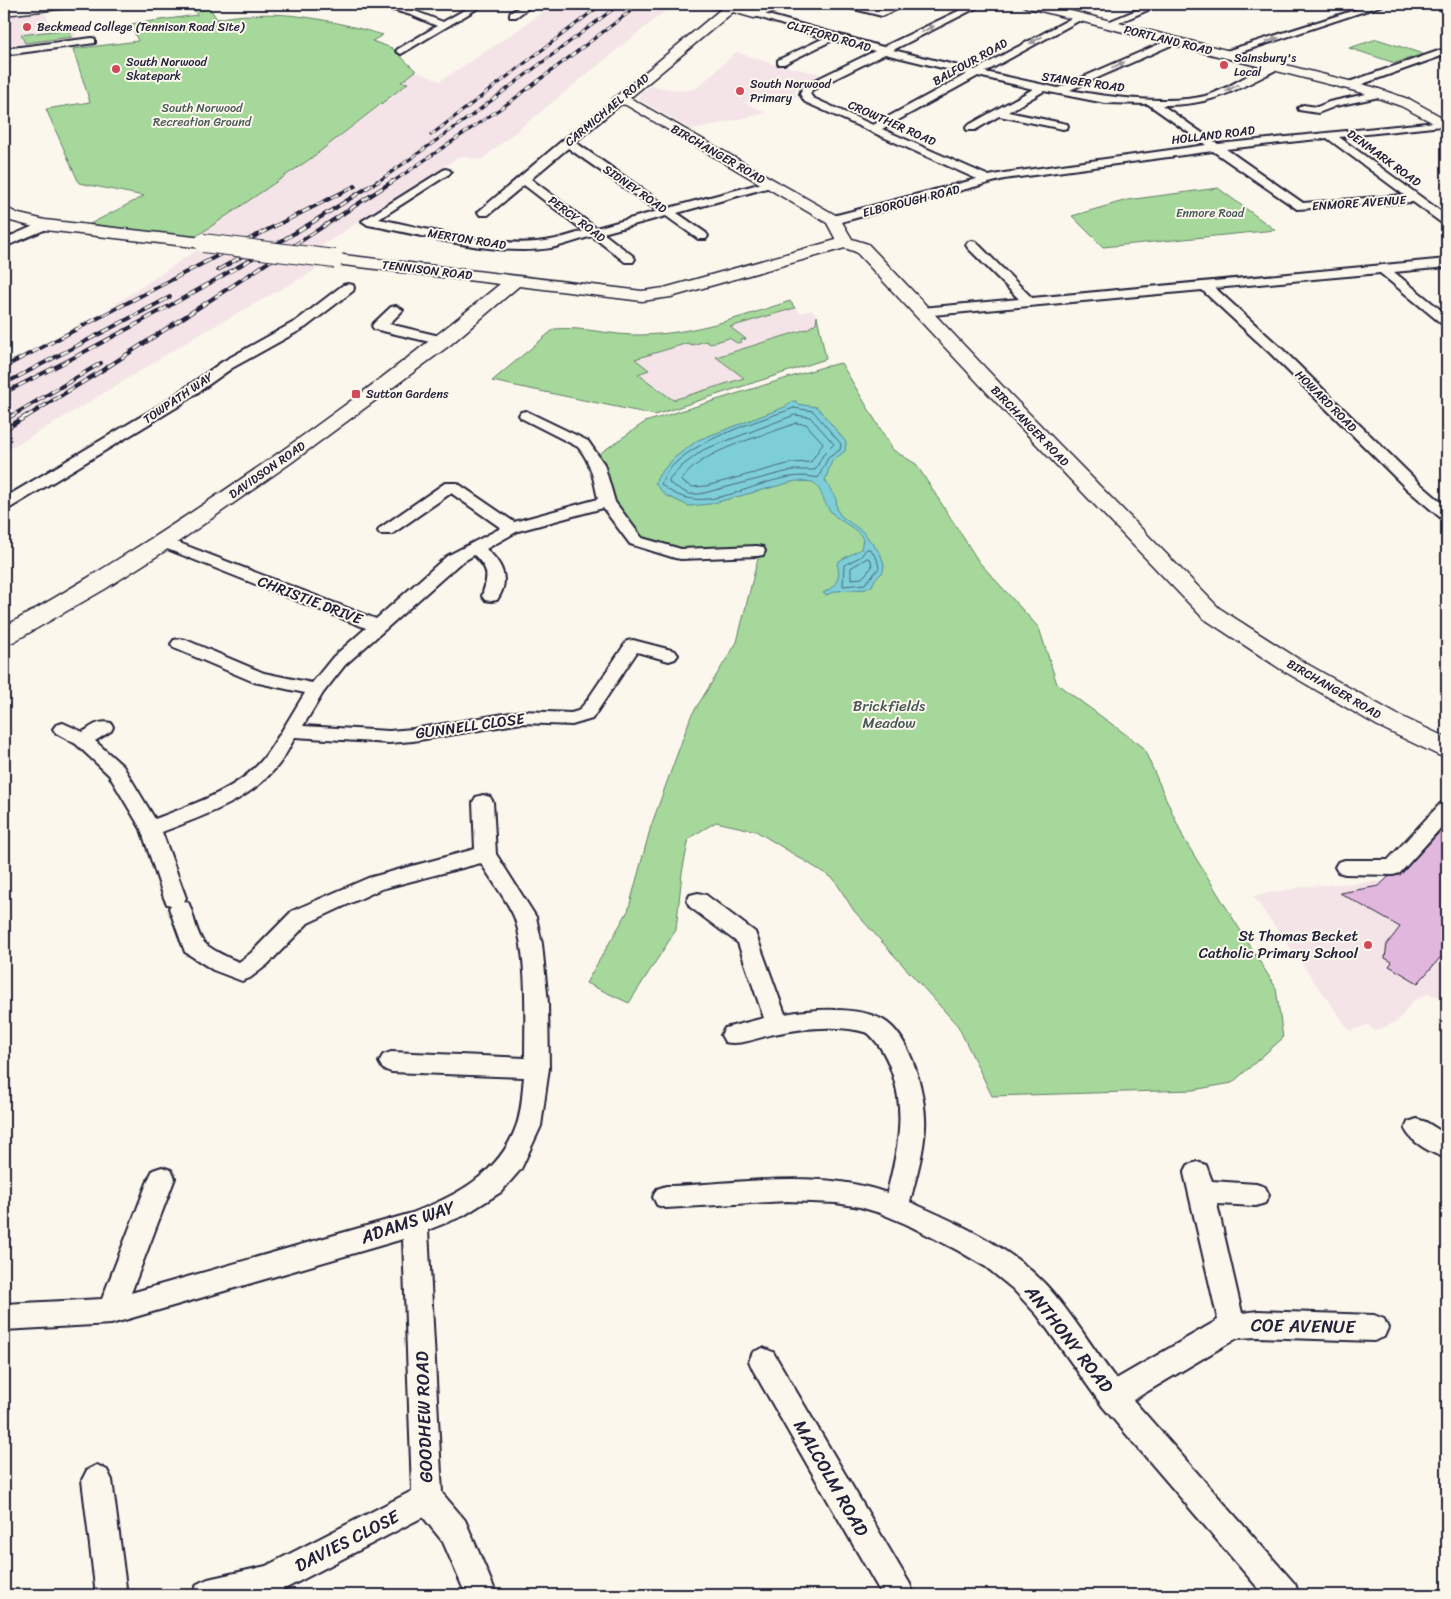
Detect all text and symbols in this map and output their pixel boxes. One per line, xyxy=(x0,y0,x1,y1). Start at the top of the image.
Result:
street label: CLIFFORD ROAD xyxy=(784,14,874,59)
place label: Beckmead College (Tennison Road Site) xyxy=(37,16,245,38)
street label: PORTLAND ROAD xyxy=(1121,18,1215,62)
marker: Beckmead College (Tennison Road Site) xyxy=(21,21,33,33)
one-way arrow xyxy=(921,25,935,33)
street label: BALFOUR ROAD xyxy=(928,32,1012,92)
one-way arrow xyxy=(1265,35,1280,43)
one-way arrow xyxy=(1029,36,1044,44)
place label: Sainsbury's Local xyxy=(1234,47,1296,83)
place label: South Norwood Skatepark xyxy=(126,51,207,87)
marker: Sainsbury's Local xyxy=(1218,59,1230,71)
one-way arrow xyxy=(1111,61,1125,69)
marker: South Norwood Skatepark xyxy=(110,63,122,75)
street label: STANGER ROAD xyxy=(1040,65,1127,99)
street label: CARMICHAEL ROAD xyxy=(560,67,655,152)
place label: South Norwood Primary xyxy=(750,73,831,109)
one-way arrow xyxy=(1224,84,1239,93)
marker: South Norwood Primary xyxy=(734,85,746,97)
street label: CROWTHER ROAD xyxy=(844,94,940,153)
park label: South Norwood Recreation Ground xyxy=(153,97,253,133)
street label: BIRCHANGER ROAD xyxy=(667,118,769,190)
street label: HOLLAND ROAD xyxy=(1170,119,1257,151)
street label: DENMARK ROAD xyxy=(1342,123,1427,193)
street label: SIDNEY ROAD xyxy=(598,159,672,219)
street label: ELBOROUGH ROAD xyxy=(860,178,963,224)
street label: ENMORE AVENUE xyxy=(1311,189,1408,217)
street label: PERCY ROAD xyxy=(543,190,611,248)
park label: Enmore Road xyxy=(1176,202,1246,224)
street label: MERTON ROAD xyxy=(426,222,508,256)
street label: TENNISON ROAD xyxy=(381,254,474,287)
street label: HOWARD ROAD xyxy=(1290,365,1362,437)
street label: TOWPATH WAY xyxy=(138,366,219,430)
street label: BIRCHANGER ROAD xyxy=(985,380,1075,472)
place label: Sutton Gardens xyxy=(366,383,449,405)
marker: Sutton Gardens xyxy=(350,388,362,400)
street label: DAVIDSON ROAD xyxy=(224,435,311,505)
street label: CHRISTIE DRIVE xyxy=(254,568,368,633)
street label: BIRCHANGER ROAD xyxy=(1283,653,1385,725)
park label: Brickfields Meadow xyxy=(853,693,926,736)
street label: GUNNELL CLOSE xyxy=(414,705,528,747)
place label: St Thomas Becket Catholic Primary School xyxy=(1199,923,1359,966)
marker: St Thomas Becket Catholic Primary School xyxy=(1362,939,1374,951)
street label: ADAMS WAY xyxy=(355,1191,461,1253)
street label: ANTHONY ROAD xyxy=(1016,1277,1122,1400)
street label: COE AVENUE xyxy=(1251,1309,1356,1343)
street label: GOODHEW ROAD xyxy=(406,1350,442,1483)
street label: MALCOLM ROAD xyxy=(784,1413,878,1543)
street label: DAVIES CLOSE xyxy=(289,1500,406,1581)

